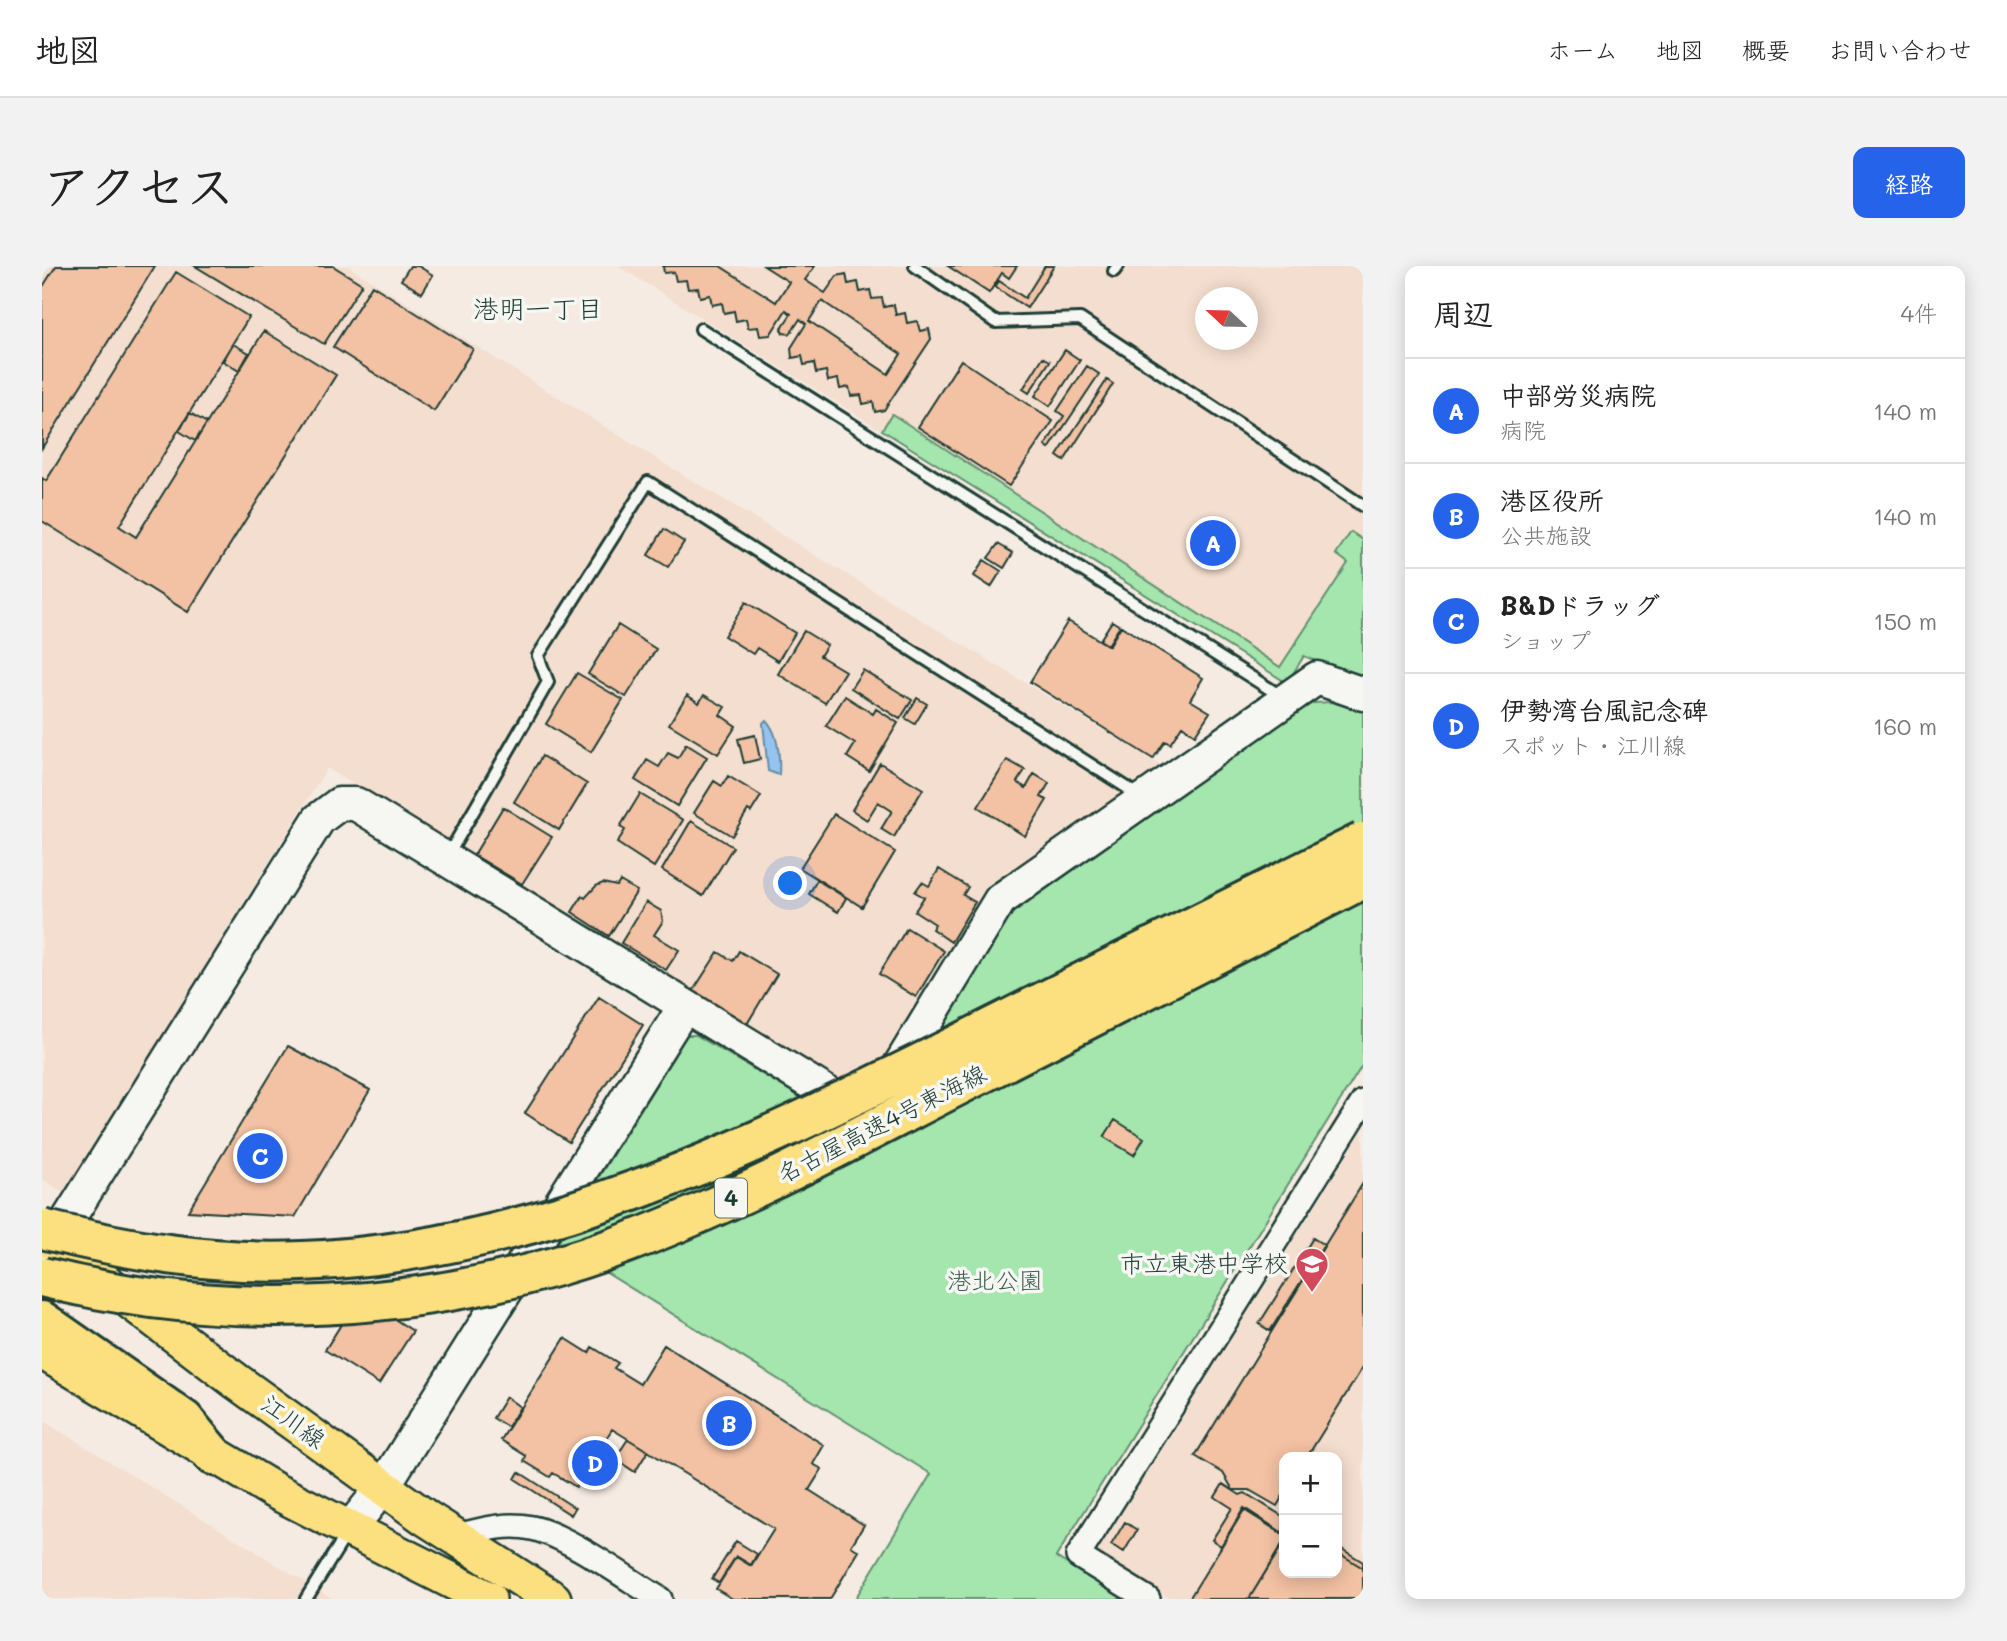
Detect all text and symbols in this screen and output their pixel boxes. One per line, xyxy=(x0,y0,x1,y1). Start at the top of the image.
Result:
text: 地図 xyxy=(35,27,101,70)
text: ホーム xyxy=(1547,34,1618,65)
text: 地図 xyxy=(1656,34,1704,65)
text: 概要 xyxy=(1742,34,1790,65)
text: お問い合わせ xyxy=(1828,34,1972,65)
button: 経路 xyxy=(1853,147,1965,218)
text: アクセス xyxy=(42,153,235,216)
north arrow xyxy=(1195,287,1258,350)
district label: 港明一丁目 xyxy=(473,291,603,325)
text: 周辺 xyxy=(1433,293,1493,333)
text: 4件 xyxy=(1900,298,1937,328)
text: 中部労災病院 xyxy=(1500,378,1656,412)
text: A xyxy=(1448,396,1464,426)
text: 140 m xyxy=(1873,396,1937,426)
text: 病院 xyxy=(1500,415,1546,445)
text: 港区役所 xyxy=(1500,483,1604,517)
text: B xyxy=(1448,501,1464,531)
text: 140 m xyxy=(1873,501,1937,531)
pin: A xyxy=(1190,517,1236,569)
text: 公共施設 xyxy=(1500,520,1592,550)
text: B&Dドラッグ xyxy=(1500,588,1660,622)
text: C xyxy=(1447,606,1465,636)
text: 150 m xyxy=(1873,606,1937,636)
text: ショップ xyxy=(1500,625,1591,655)
text: 伊勢湾台風記念碑 xyxy=(1500,693,1708,727)
text: D xyxy=(1448,711,1464,741)
text: 160 m xyxy=(1873,711,1937,741)
text: スポット · 江川線 xyxy=(1500,730,1686,760)
your location xyxy=(773,866,807,900)
street label: 名古屋高速4号東海線 xyxy=(772,1057,991,1189)
pin: C xyxy=(237,1130,283,1182)
road number: 4 xyxy=(715,1178,747,1217)
school or university icon: 市立東港中学校 xyxy=(1293,1245,1331,1294)
place label: 市立東港中学校 xyxy=(1120,1247,1288,1278)
park label: 港北公園 xyxy=(947,1264,1043,1295)
street label: 江川線 xyxy=(256,1387,332,1454)
pin: B xyxy=(706,1397,752,1449)
pin: D xyxy=(572,1437,618,1489)
map controls xyxy=(1279,1452,1342,1578)
button: + xyxy=(1279,1452,1342,1515)
button: − xyxy=(1279,1515,1342,1578)

